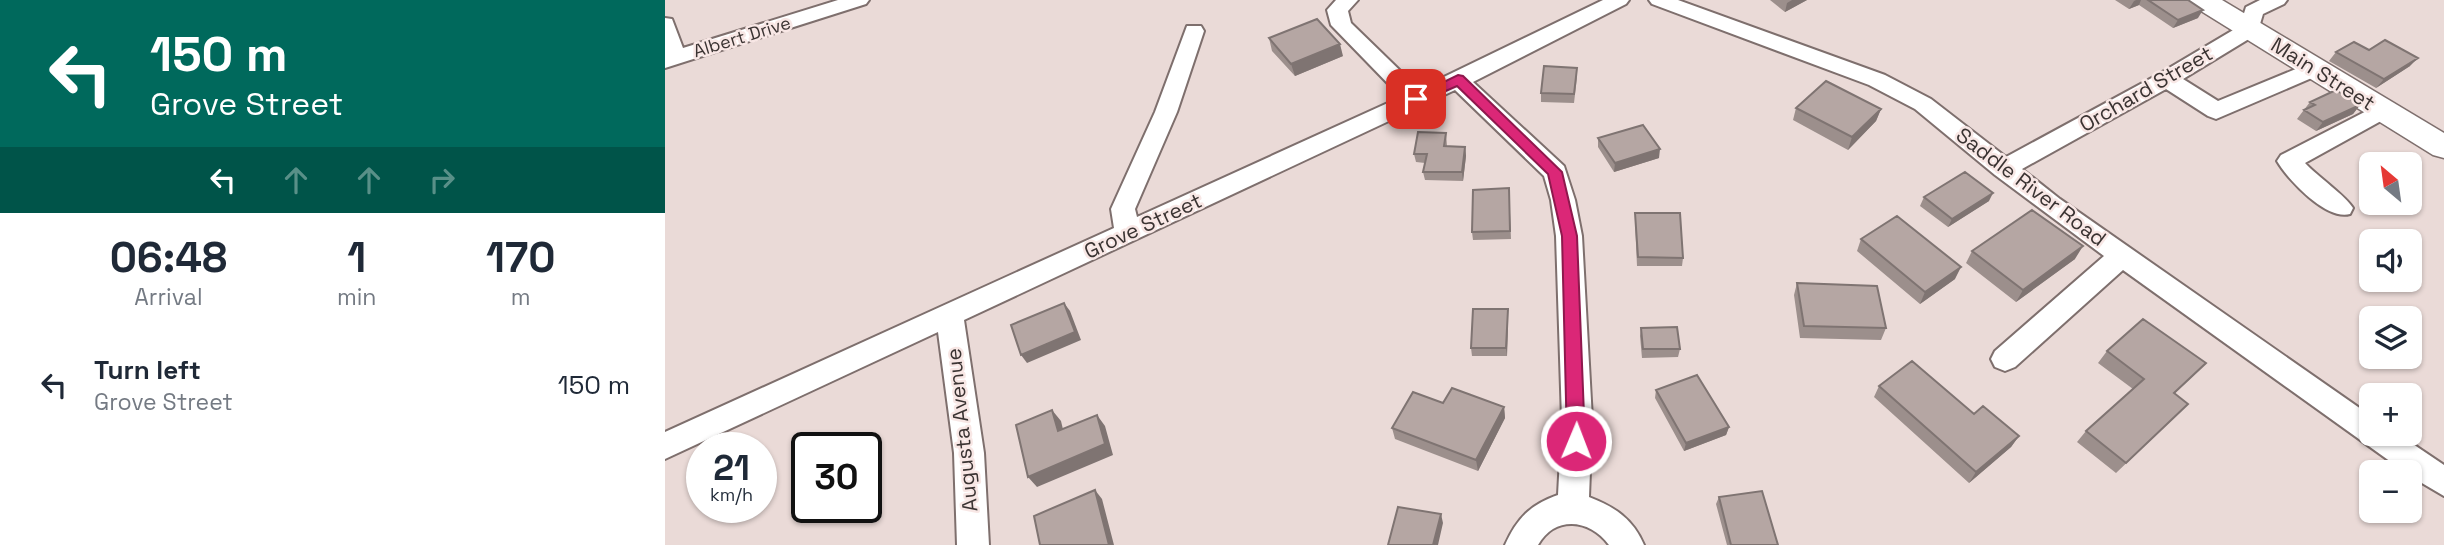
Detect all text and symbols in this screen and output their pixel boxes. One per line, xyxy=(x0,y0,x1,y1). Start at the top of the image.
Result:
street label: Albert Drive xyxy=(690,11,793,62)
text: 150 m xyxy=(150,23,288,85)
icon: left xyxy=(35,28,126,119)
street label: Main Street xyxy=(2266,31,2380,116)
street label: Orchard Street xyxy=(2074,39,2217,138)
pin xyxy=(1386,69,1446,129)
icon: arrive xyxy=(1397,80,1435,118)
text: Grove Street xyxy=(150,84,343,124)
street label: Saddle River Road xyxy=(1951,121,2112,252)
north arrow xyxy=(2359,152,2422,215)
map controls xyxy=(2359,152,2422,523)
icon: left xyxy=(204,161,242,199)
icon: ahead xyxy=(277,161,315,199)
icon: ahead xyxy=(350,161,388,199)
icon: right xyxy=(423,161,461,199)
street label: Grove Street xyxy=(1080,187,1206,265)
button: sound xyxy=(2359,229,2422,292)
text: 06:48 xyxy=(110,231,227,284)
text: 1 xyxy=(347,231,366,284)
text: 170 xyxy=(486,231,555,284)
text: Arrival xyxy=(134,282,203,312)
text: min xyxy=(337,282,376,312)
text: m xyxy=(511,282,531,312)
button: layers xyxy=(2359,306,2422,369)
street label: Augusta Avenue xyxy=(939,347,984,513)
text: Turn left xyxy=(94,353,201,387)
icon: left xyxy=(35,366,73,404)
text: 150 m xyxy=(558,368,630,402)
button: + xyxy=(2359,383,2422,446)
text: Grove Street xyxy=(94,387,233,417)
position arrow xyxy=(1539,404,1613,478)
speed limit sign: 30 xyxy=(791,432,882,523)
text: 21 xyxy=(713,446,750,490)
button: − xyxy=(2359,460,2422,523)
text: km/h xyxy=(710,483,753,506)

